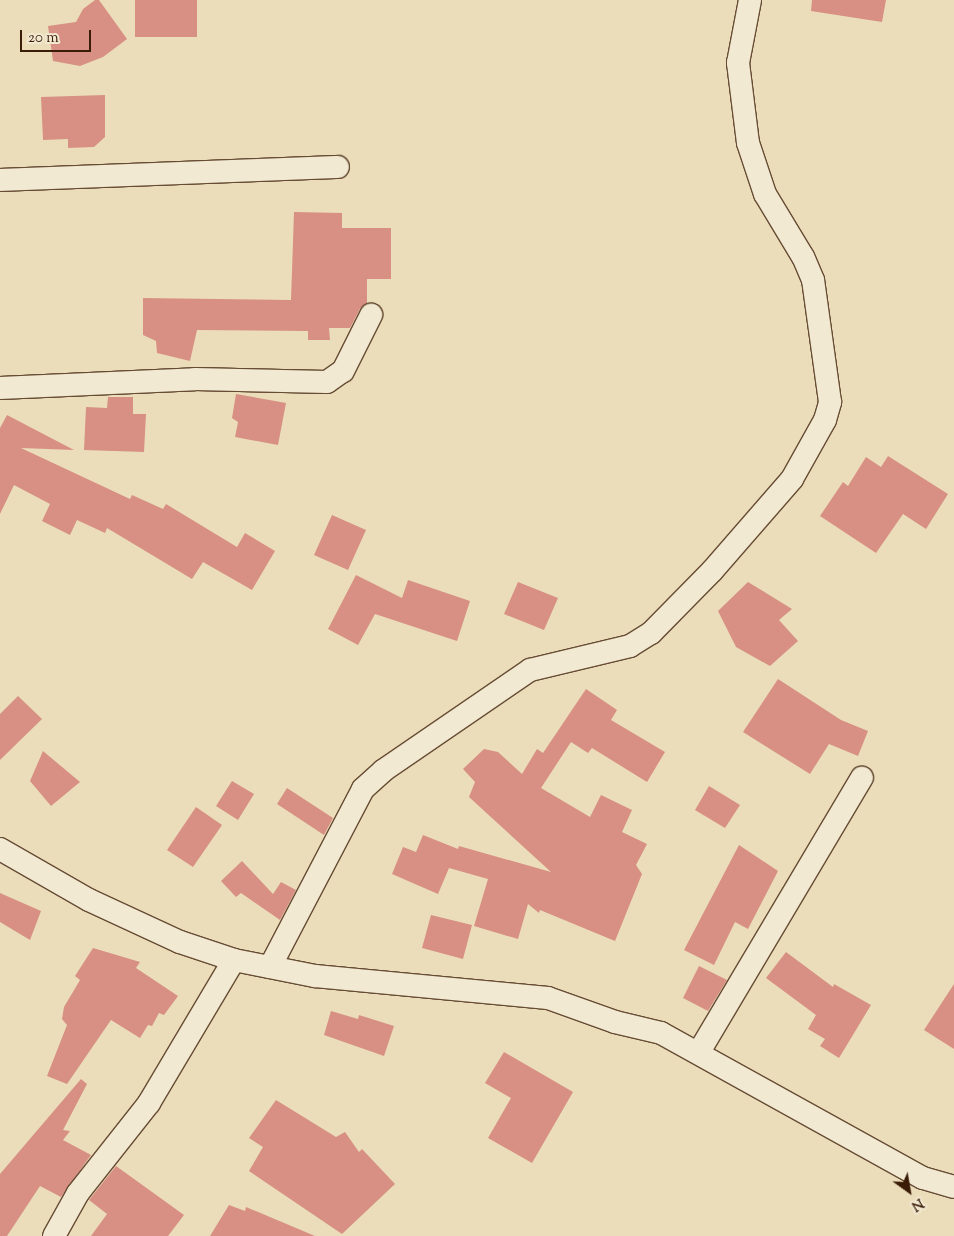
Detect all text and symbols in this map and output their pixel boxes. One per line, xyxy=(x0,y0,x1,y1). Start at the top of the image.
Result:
scale bar xyxy=(22,20,94,52)
text: 20 m xyxy=(28,28,59,49)
north arrow xyxy=(884,1166,934,1216)
text: N xyxy=(907,1192,927,1215)

